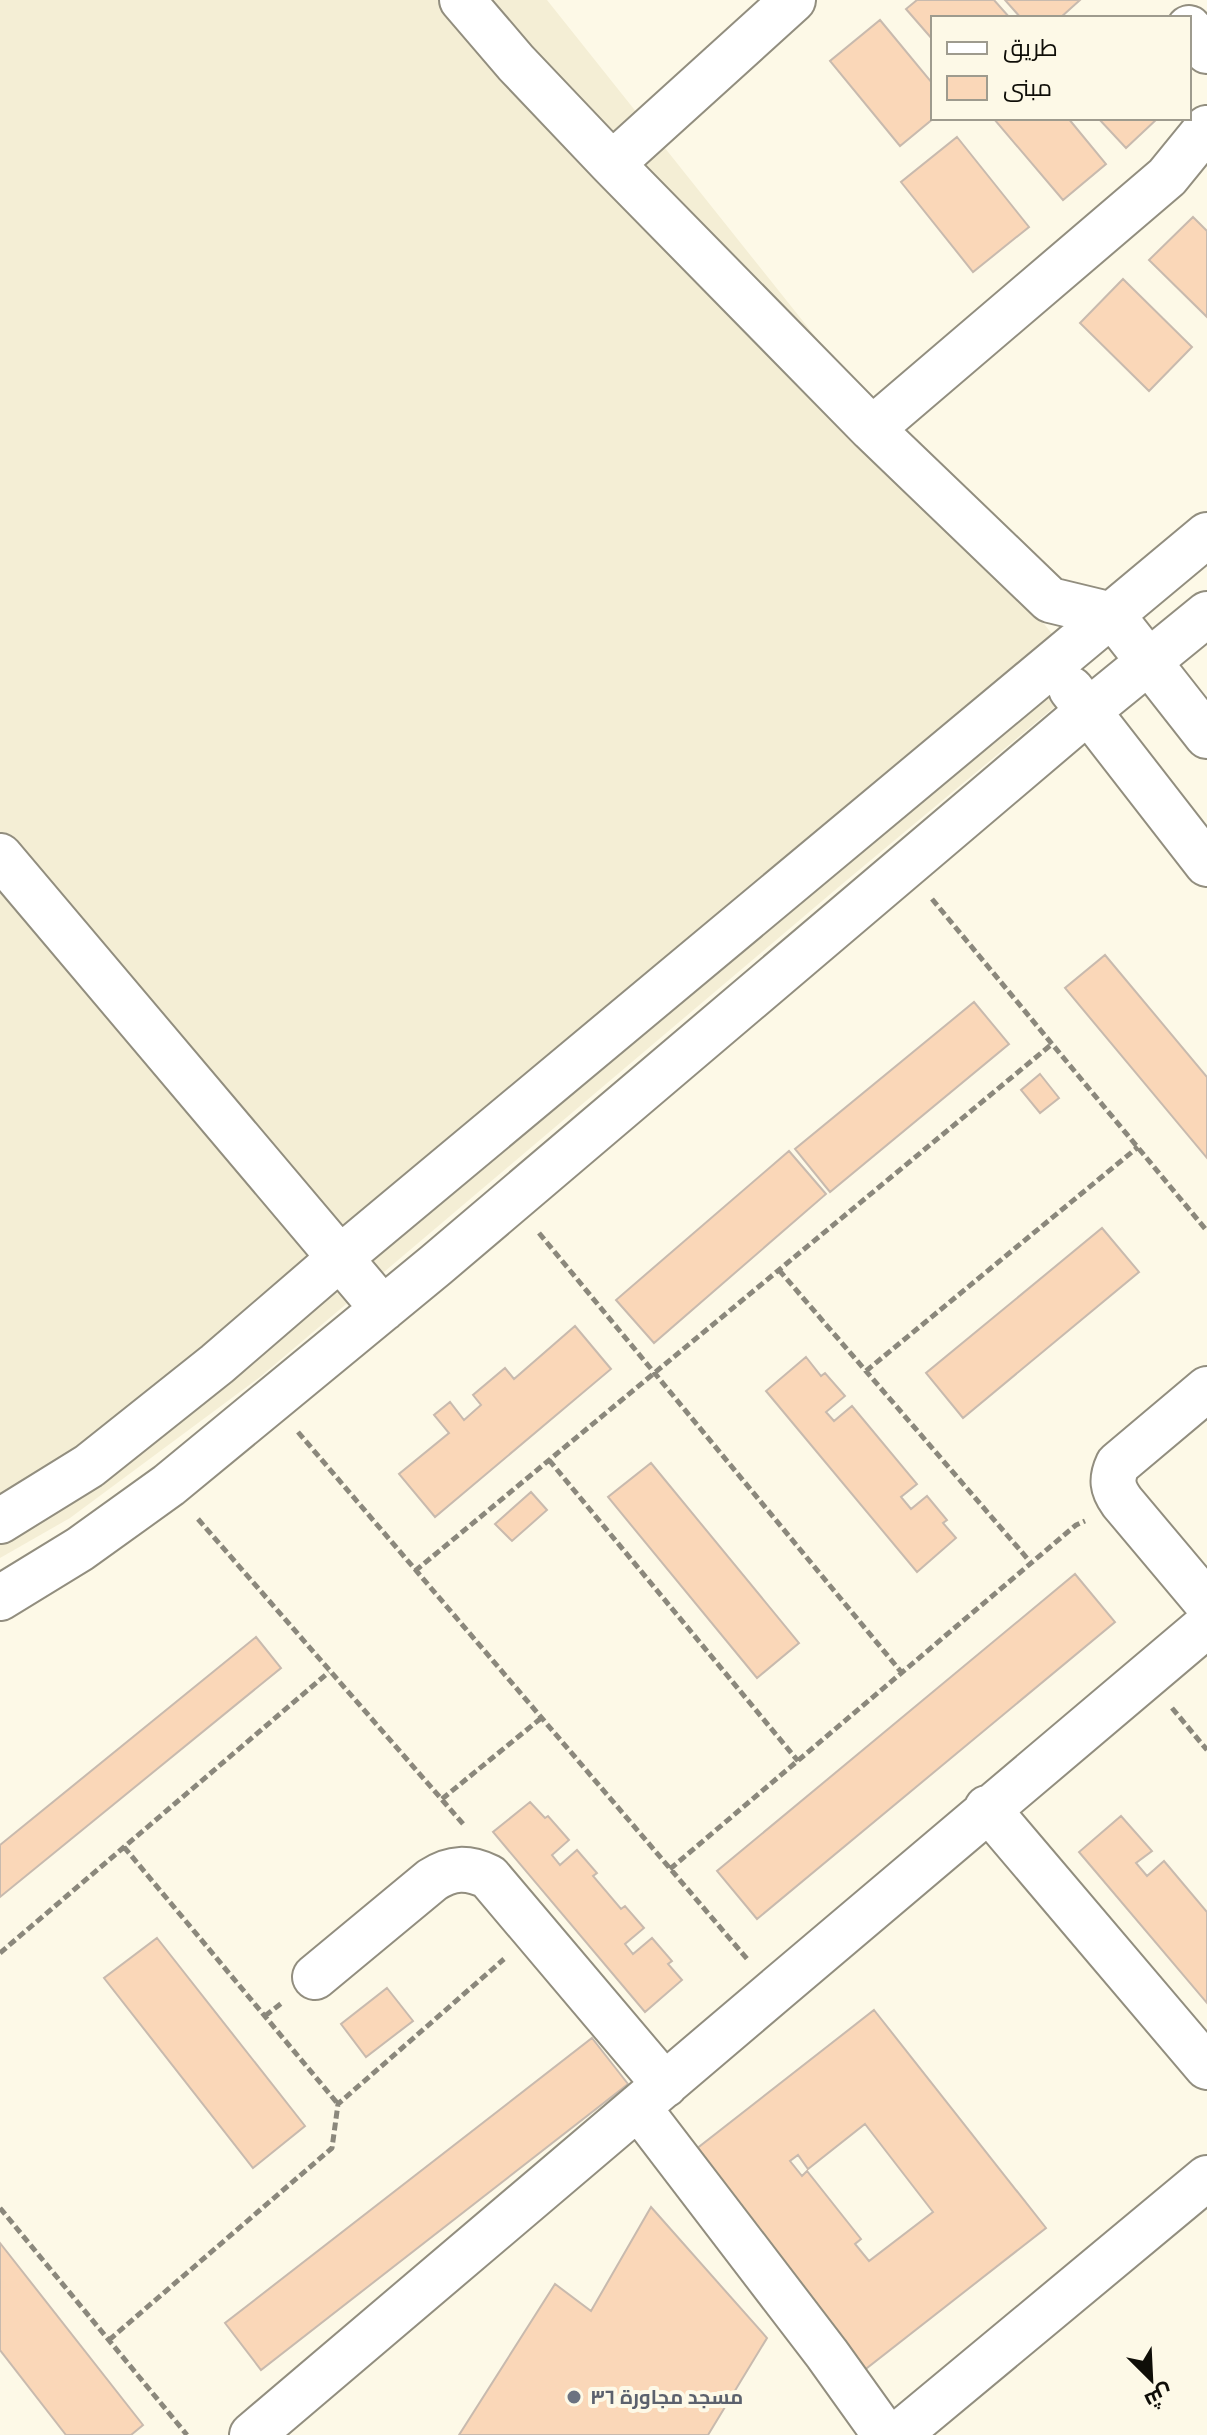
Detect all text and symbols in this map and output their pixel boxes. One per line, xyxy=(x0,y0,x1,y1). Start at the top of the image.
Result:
legend xyxy=(931,16,1191,120)
text: طريق xyxy=(1003,31,1058,63)
text: مبنى xyxy=(1003,71,1052,103)
north arrow xyxy=(1111,2339,1191,2419)
text: ش xyxy=(1140,2378,1178,2417)
place label: مسجد مجاورة ٣٦ xyxy=(590,2383,743,2410)
marker: مسجد مجاورة ٣٦ xyxy=(565,2388,583,2406)

